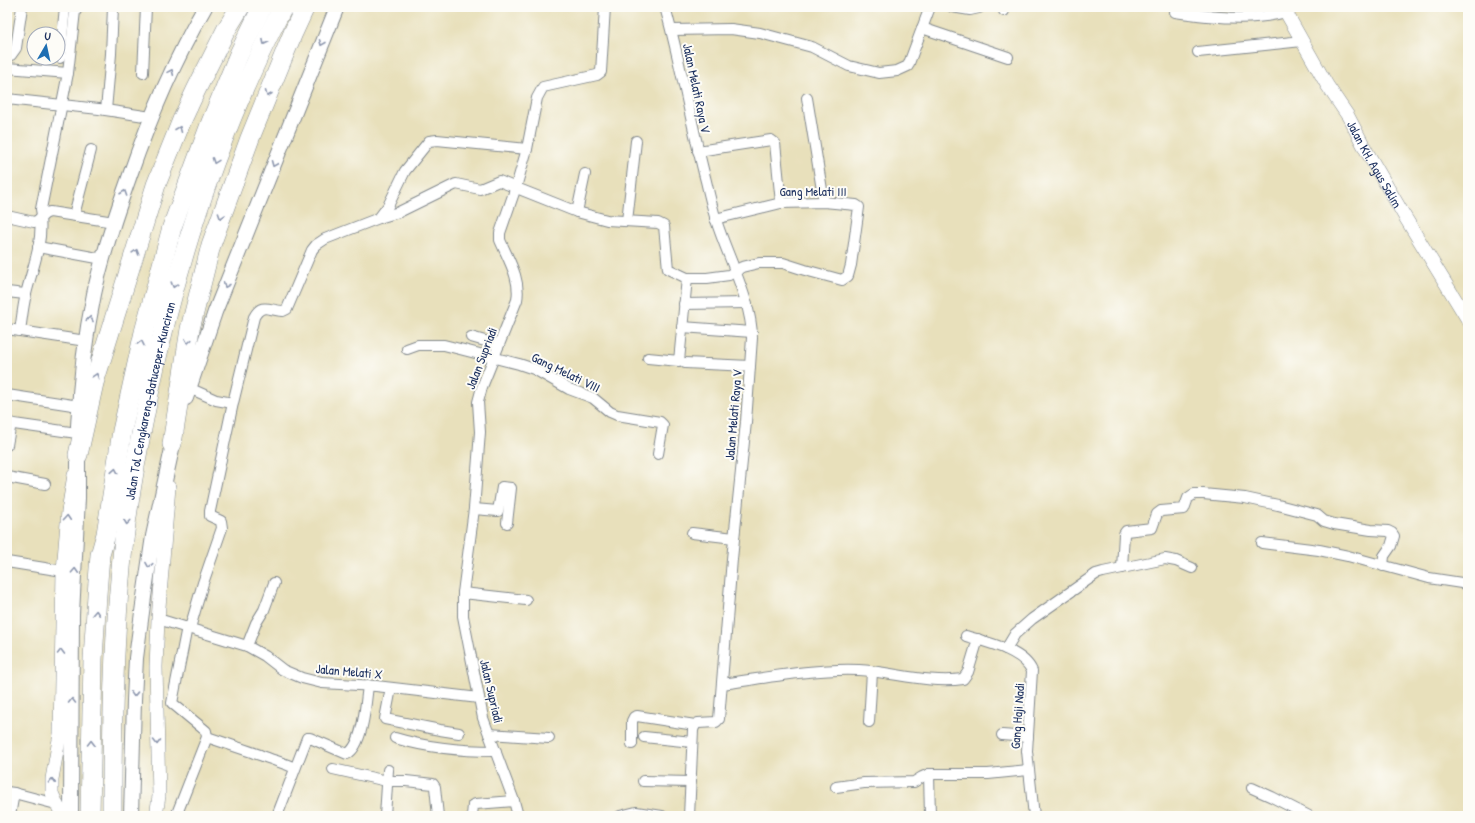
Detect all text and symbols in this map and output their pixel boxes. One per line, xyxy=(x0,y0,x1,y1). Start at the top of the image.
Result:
north arrow xyxy=(26,26,66,66)
text: U xyxy=(43,29,52,44)
one-way arrow xyxy=(262,37,270,45)
one-way arrow xyxy=(319,40,327,47)
street label: Jalan Melati Raya V xyxy=(679,42,715,135)
one-way arrow xyxy=(166,69,174,77)
one-way arrow xyxy=(264,91,272,98)
street label: Jalan KH. Agus Salim xyxy=(1343,117,1407,211)
one-way arrow xyxy=(174,126,182,133)
one-way arrow xyxy=(211,158,220,165)
one-way arrow xyxy=(271,159,279,167)
street label: Gang Melati III xyxy=(780,182,847,200)
one-way arrow xyxy=(119,190,127,197)
one-way arrow xyxy=(217,212,226,219)
one-way arrow xyxy=(131,249,140,256)
one-way arrow xyxy=(170,281,179,288)
one-way arrow xyxy=(222,281,230,288)
street label: Jalan Tol Cengkareng–Batuceper–Kunciran xyxy=(120,300,179,501)
one-way arrow xyxy=(85,315,94,322)
street label: Jalan Supriadi xyxy=(461,324,501,392)
one-way arrow xyxy=(184,338,193,344)
one-way arrow xyxy=(137,340,145,347)
street label: Gang Melati VIII xyxy=(529,348,603,396)
street label: Jalan Melati Raya V xyxy=(720,368,746,461)
one-way arrow xyxy=(92,373,100,380)
one-way arrow xyxy=(111,468,119,474)
one-way arrow xyxy=(63,515,72,521)
one-way arrow xyxy=(123,519,132,525)
one-way arrow xyxy=(145,561,154,568)
one-way arrow xyxy=(70,568,79,574)
one-way arrow xyxy=(91,610,100,616)
one-way arrow xyxy=(57,649,65,655)
street label: Jalan Supriadi xyxy=(476,657,508,725)
street label: Jalan Melati X xyxy=(315,659,383,683)
street label: Gang Haji Nadi xyxy=(1006,682,1028,750)
one-way arrow xyxy=(130,691,138,697)
one-way arrow xyxy=(68,698,76,704)
one-way arrow xyxy=(153,739,161,745)
one-way arrow xyxy=(87,740,95,746)
one-way arrow xyxy=(48,778,57,784)

